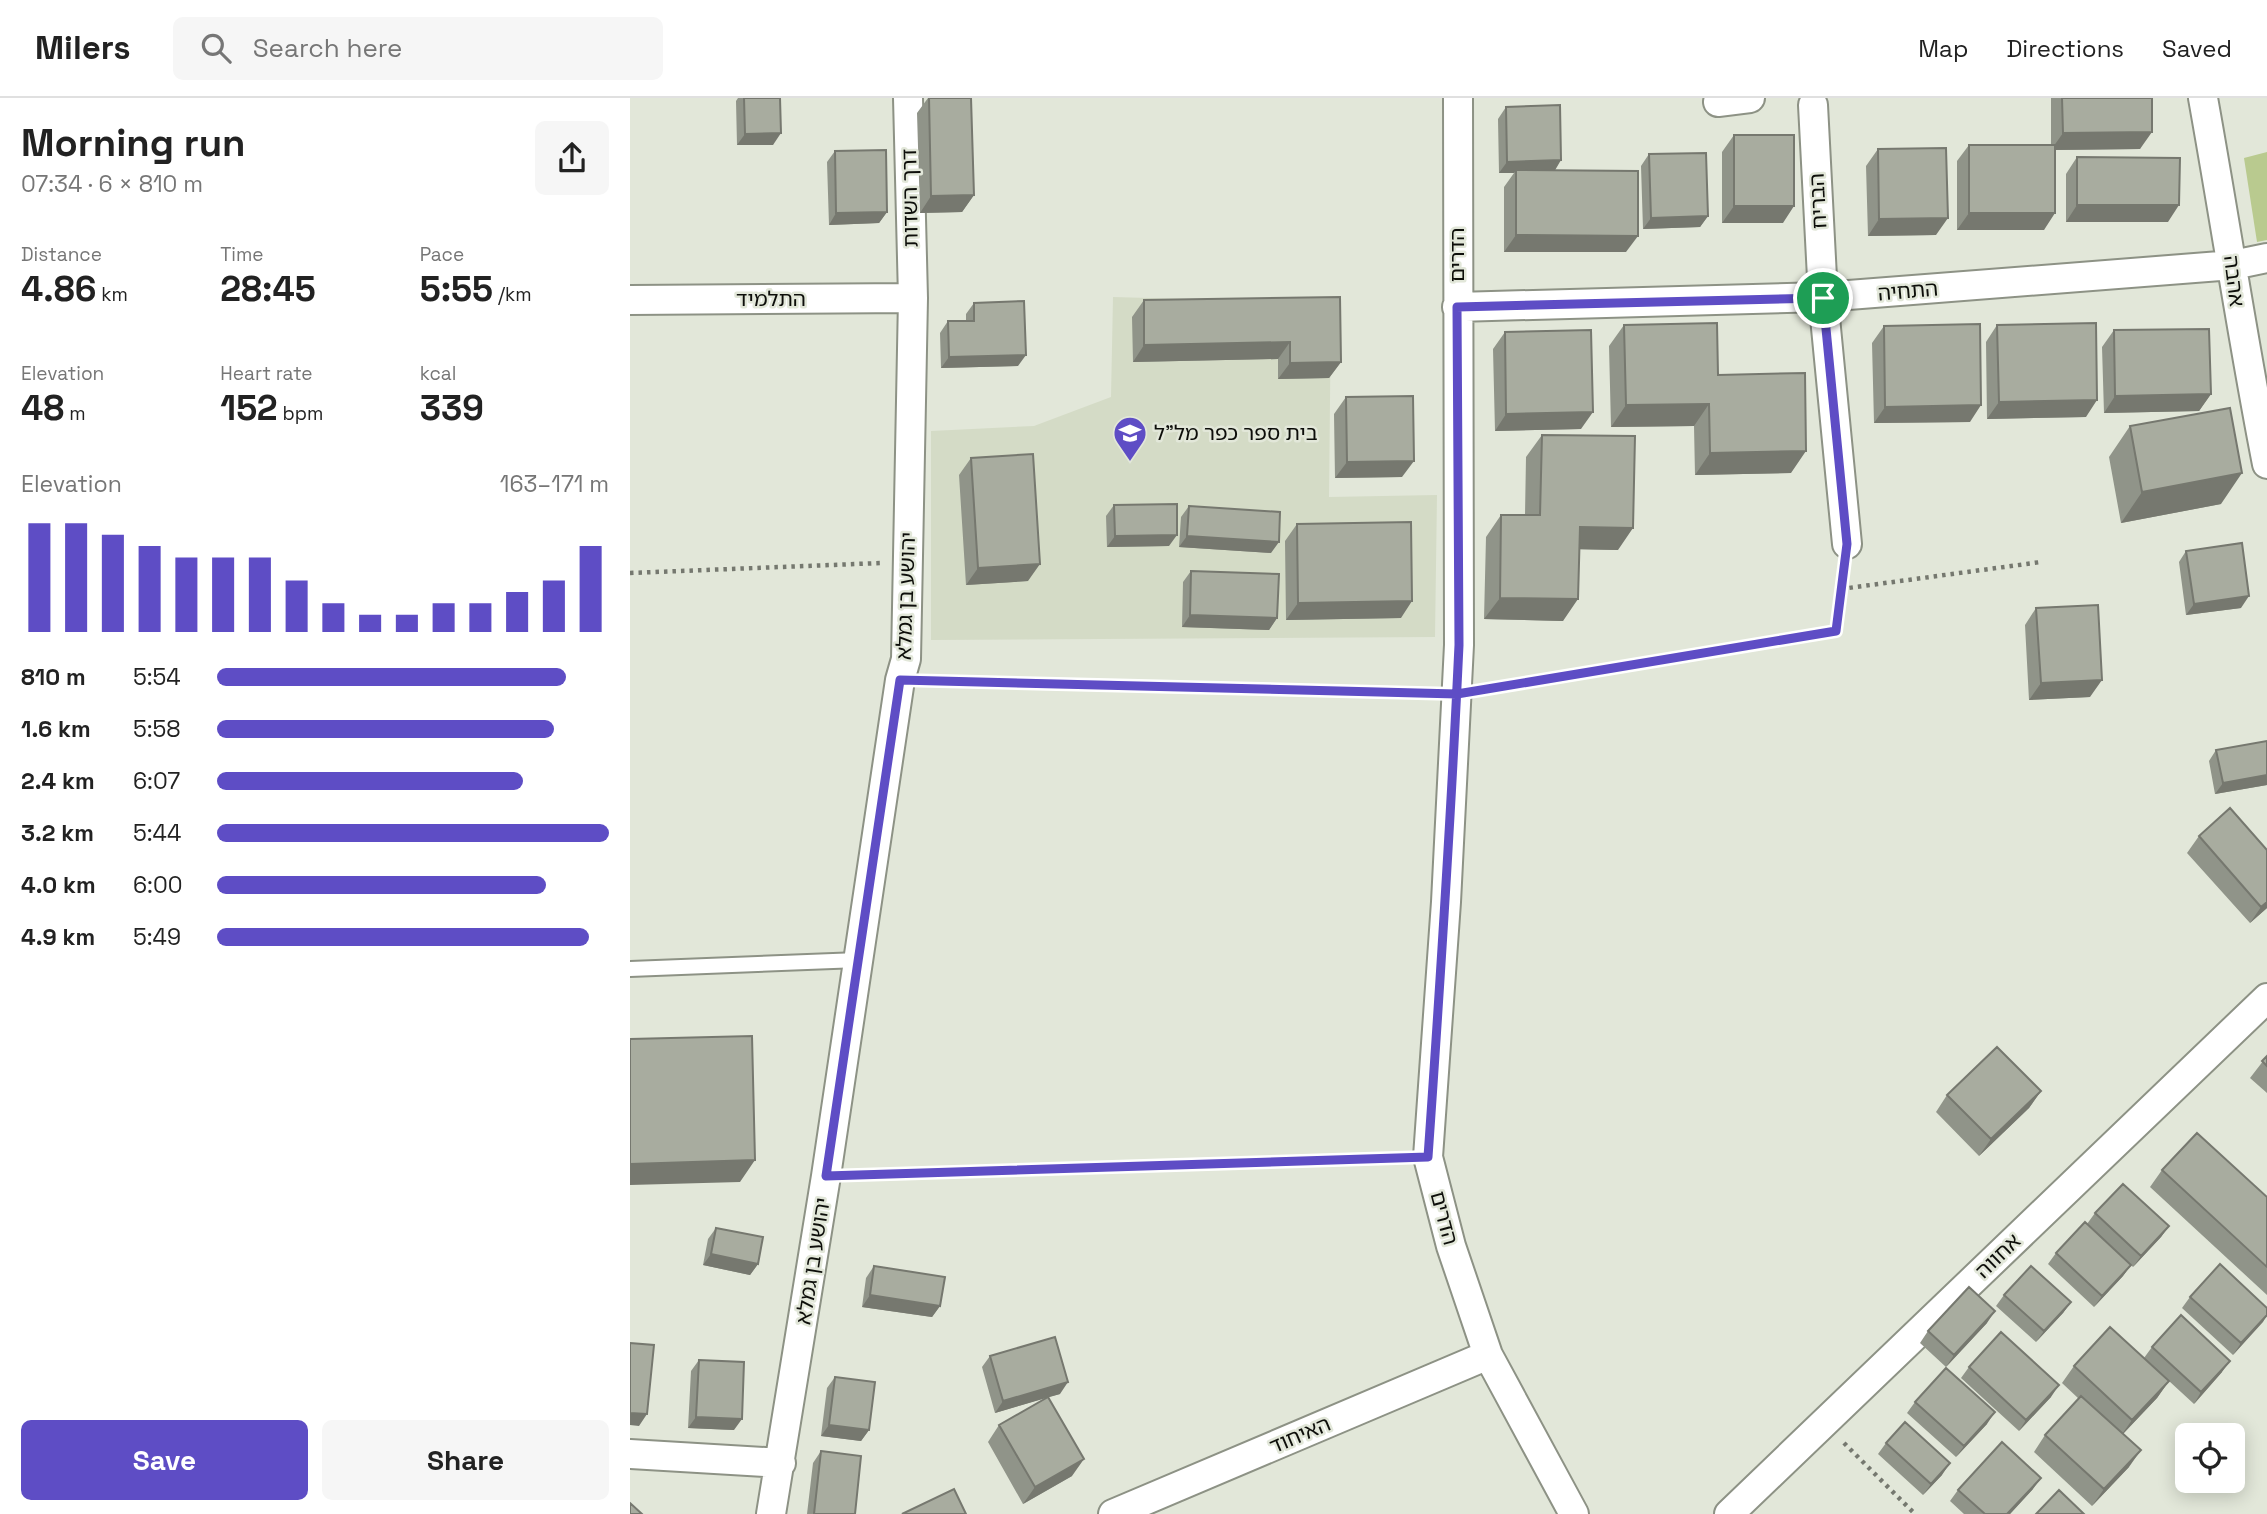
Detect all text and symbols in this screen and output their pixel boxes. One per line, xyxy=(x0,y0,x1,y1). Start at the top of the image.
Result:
search box xyxy=(173,17,663,80)
text: Milers xyxy=(35,27,131,69)
icon: search xyxy=(197,29,235,67)
text: Search here xyxy=(253,31,403,65)
text: Map xyxy=(1918,33,1968,64)
text: Directions xyxy=(2006,33,2124,64)
text: Saved xyxy=(2162,33,2232,64)
text: Morning run xyxy=(21,119,246,167)
button: share xyxy=(535,121,609,195)
street label: דרך השדות xyxy=(895,148,924,248)
text: 07:34 · 6 × 810 m xyxy=(21,169,203,199)
street label: הבריח xyxy=(1803,173,1832,229)
street label: הדרים xyxy=(1443,228,1470,282)
text: Distance xyxy=(21,242,102,267)
text: Time xyxy=(220,242,264,267)
text: Pace xyxy=(420,242,464,267)
street label: אהבה xyxy=(2218,254,2251,308)
text: 4.86 xyxy=(21,267,96,311)
text: 28:45 xyxy=(220,267,316,311)
text: 5:55 xyxy=(420,267,493,311)
pin xyxy=(1793,268,1853,328)
street label: התחיה xyxy=(1877,274,1939,307)
icon: arrive xyxy=(1804,279,1842,317)
text: km xyxy=(96,282,128,307)
text: /km xyxy=(493,282,532,307)
street label: התלמיד xyxy=(736,285,806,312)
text: Elevation xyxy=(21,361,104,386)
text: Heart rate xyxy=(220,361,313,386)
text: kcal xyxy=(420,361,456,386)
text: 48 xyxy=(21,386,64,430)
text: 152 xyxy=(220,386,278,430)
text: 339 xyxy=(420,386,484,430)
text: m xyxy=(64,401,86,426)
text: bpm xyxy=(278,401,323,426)
school or university icon: בית ספר כפר מל"ל xyxy=(1111,414,1149,463)
place label: בית ספר כפר מל"ל xyxy=(1154,419,1318,446)
text: Elevation xyxy=(21,469,122,499)
text: 163–171 m xyxy=(500,469,609,499)
street label: יהושע בן גמלא xyxy=(890,531,921,661)
text: 810 m xyxy=(21,662,86,692)
text: 5:54 xyxy=(133,662,181,692)
text: 1.6 km xyxy=(21,714,91,744)
text: 5:58 xyxy=(133,714,181,744)
text: 2.4 km xyxy=(21,766,95,796)
text: 6:07 xyxy=(133,766,180,796)
text: 3.2 km xyxy=(21,818,94,848)
text: 5:44 xyxy=(133,818,181,848)
text: 4.0 km xyxy=(21,870,96,900)
text: 6:00 xyxy=(133,870,182,900)
text: 4.9 km xyxy=(21,922,95,952)
text: 5:49 xyxy=(133,922,181,952)
street label: הדרים xyxy=(1424,1188,1465,1248)
street label: יהושע בן גמלא xyxy=(789,1195,836,1326)
street label: אחווה xyxy=(1969,1228,2026,1284)
street label: האיחוד xyxy=(1265,1410,1334,1459)
button: Save xyxy=(21,1420,308,1500)
button: Share xyxy=(322,1420,609,1500)
map controls xyxy=(2175,1423,2245,1493)
button: locate xyxy=(2175,1423,2245,1493)

